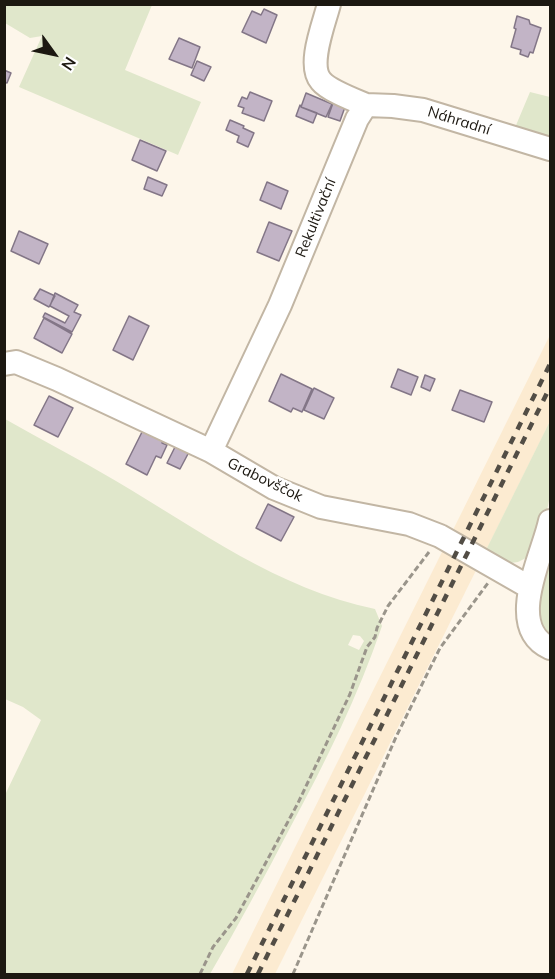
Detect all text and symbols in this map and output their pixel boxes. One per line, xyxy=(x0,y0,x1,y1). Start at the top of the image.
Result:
north arrow xyxy=(24,24,84,84)
text: N xyxy=(57,53,81,74)
street label: Náhradní xyxy=(425,103,493,139)
street label: Rekultivační xyxy=(292,176,340,260)
street label: Grabovščok xyxy=(224,454,306,506)

